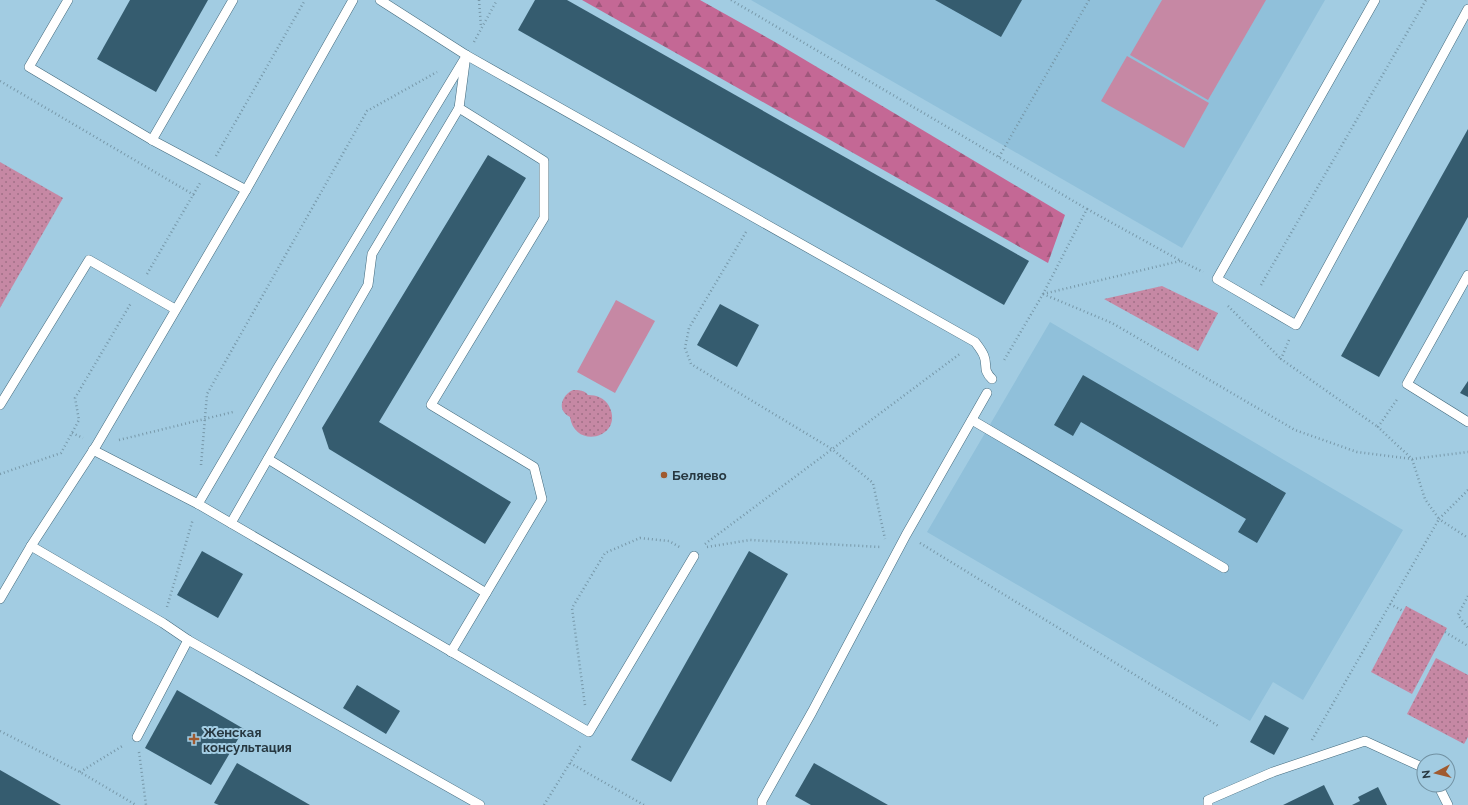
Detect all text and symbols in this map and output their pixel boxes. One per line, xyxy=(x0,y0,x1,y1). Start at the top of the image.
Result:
place label: Беляево xyxy=(672,468,727,483)
marker: Беляево xyxy=(659,470,669,480)
place label: Женская консультация xyxy=(203,725,292,755)
marker: Женская консультация xyxy=(188,733,200,745)
north arrow xyxy=(1416,753,1456,793)
text: N xyxy=(1420,769,1434,779)

